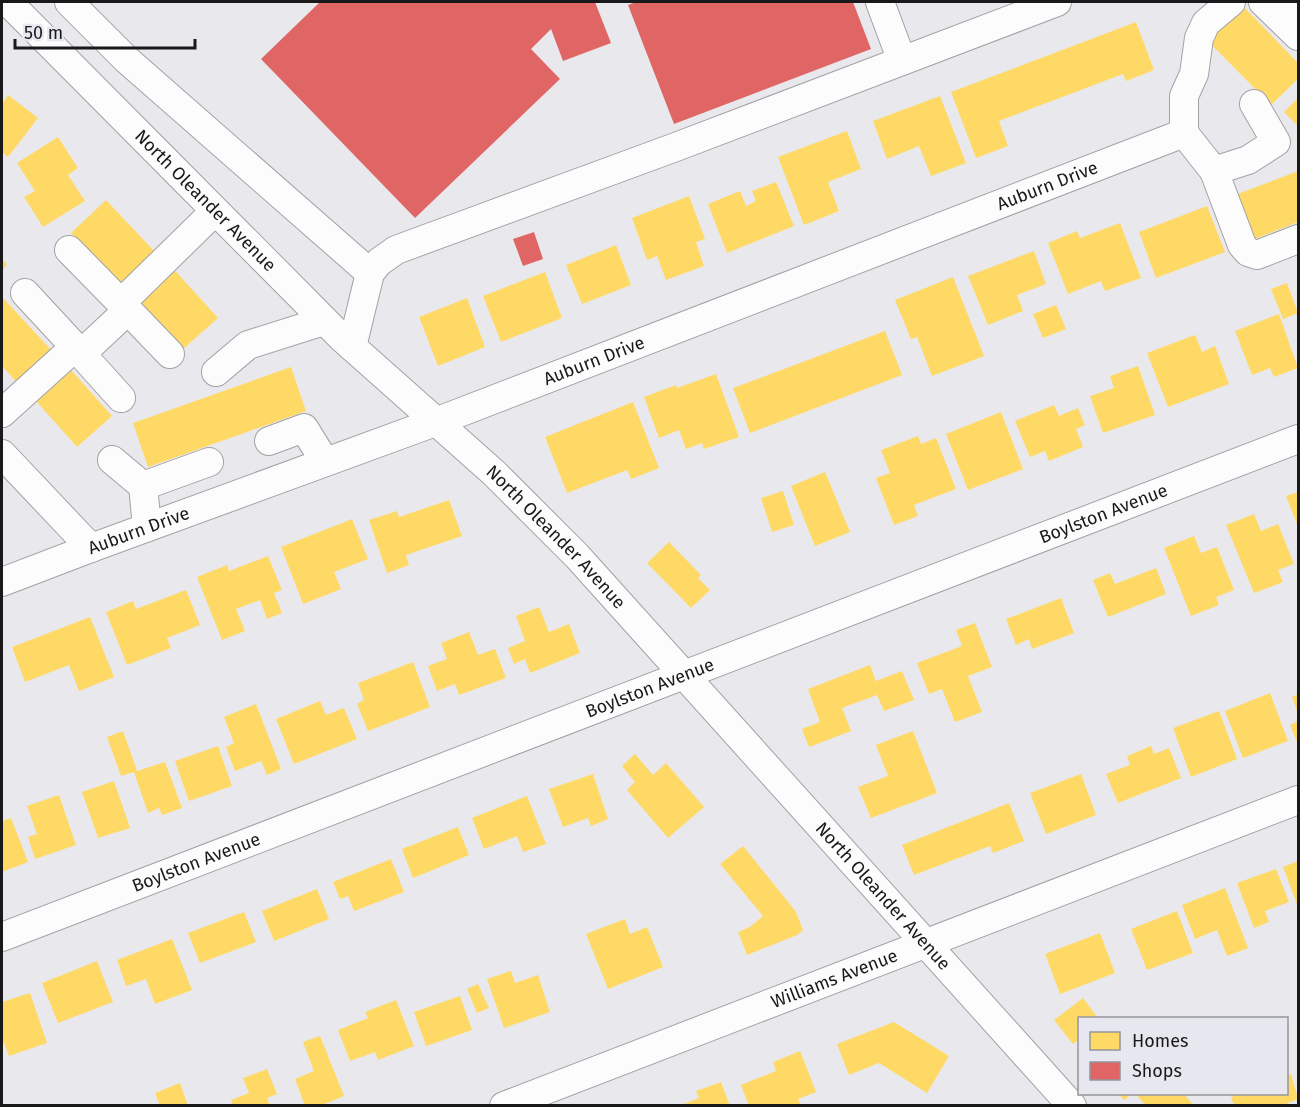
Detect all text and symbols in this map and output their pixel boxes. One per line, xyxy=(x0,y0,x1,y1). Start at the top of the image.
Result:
scale bar xyxy=(15,12,195,50)
text: 50 m xyxy=(24,22,63,44)
street label: North Oleander Avenue xyxy=(130,125,281,276)
street label: Auburn Drive xyxy=(994,156,1101,215)
street label: Auburn Drive xyxy=(540,331,648,390)
street label: North Oleander Avenue xyxy=(482,460,630,613)
street label: Boylston Avenue xyxy=(1036,479,1171,548)
street label: Auburn Drive xyxy=(85,502,192,559)
street label: Boylston Avenue xyxy=(582,653,717,723)
street label: North Oleander Avenue xyxy=(811,818,955,975)
street label: Boylston Avenue xyxy=(129,828,264,897)
street label: Williams Avenue xyxy=(768,944,901,1013)
legend xyxy=(1078,1017,1288,1095)
text: Homes xyxy=(1132,1030,1188,1052)
text: Shops xyxy=(1132,1060,1182,1082)

